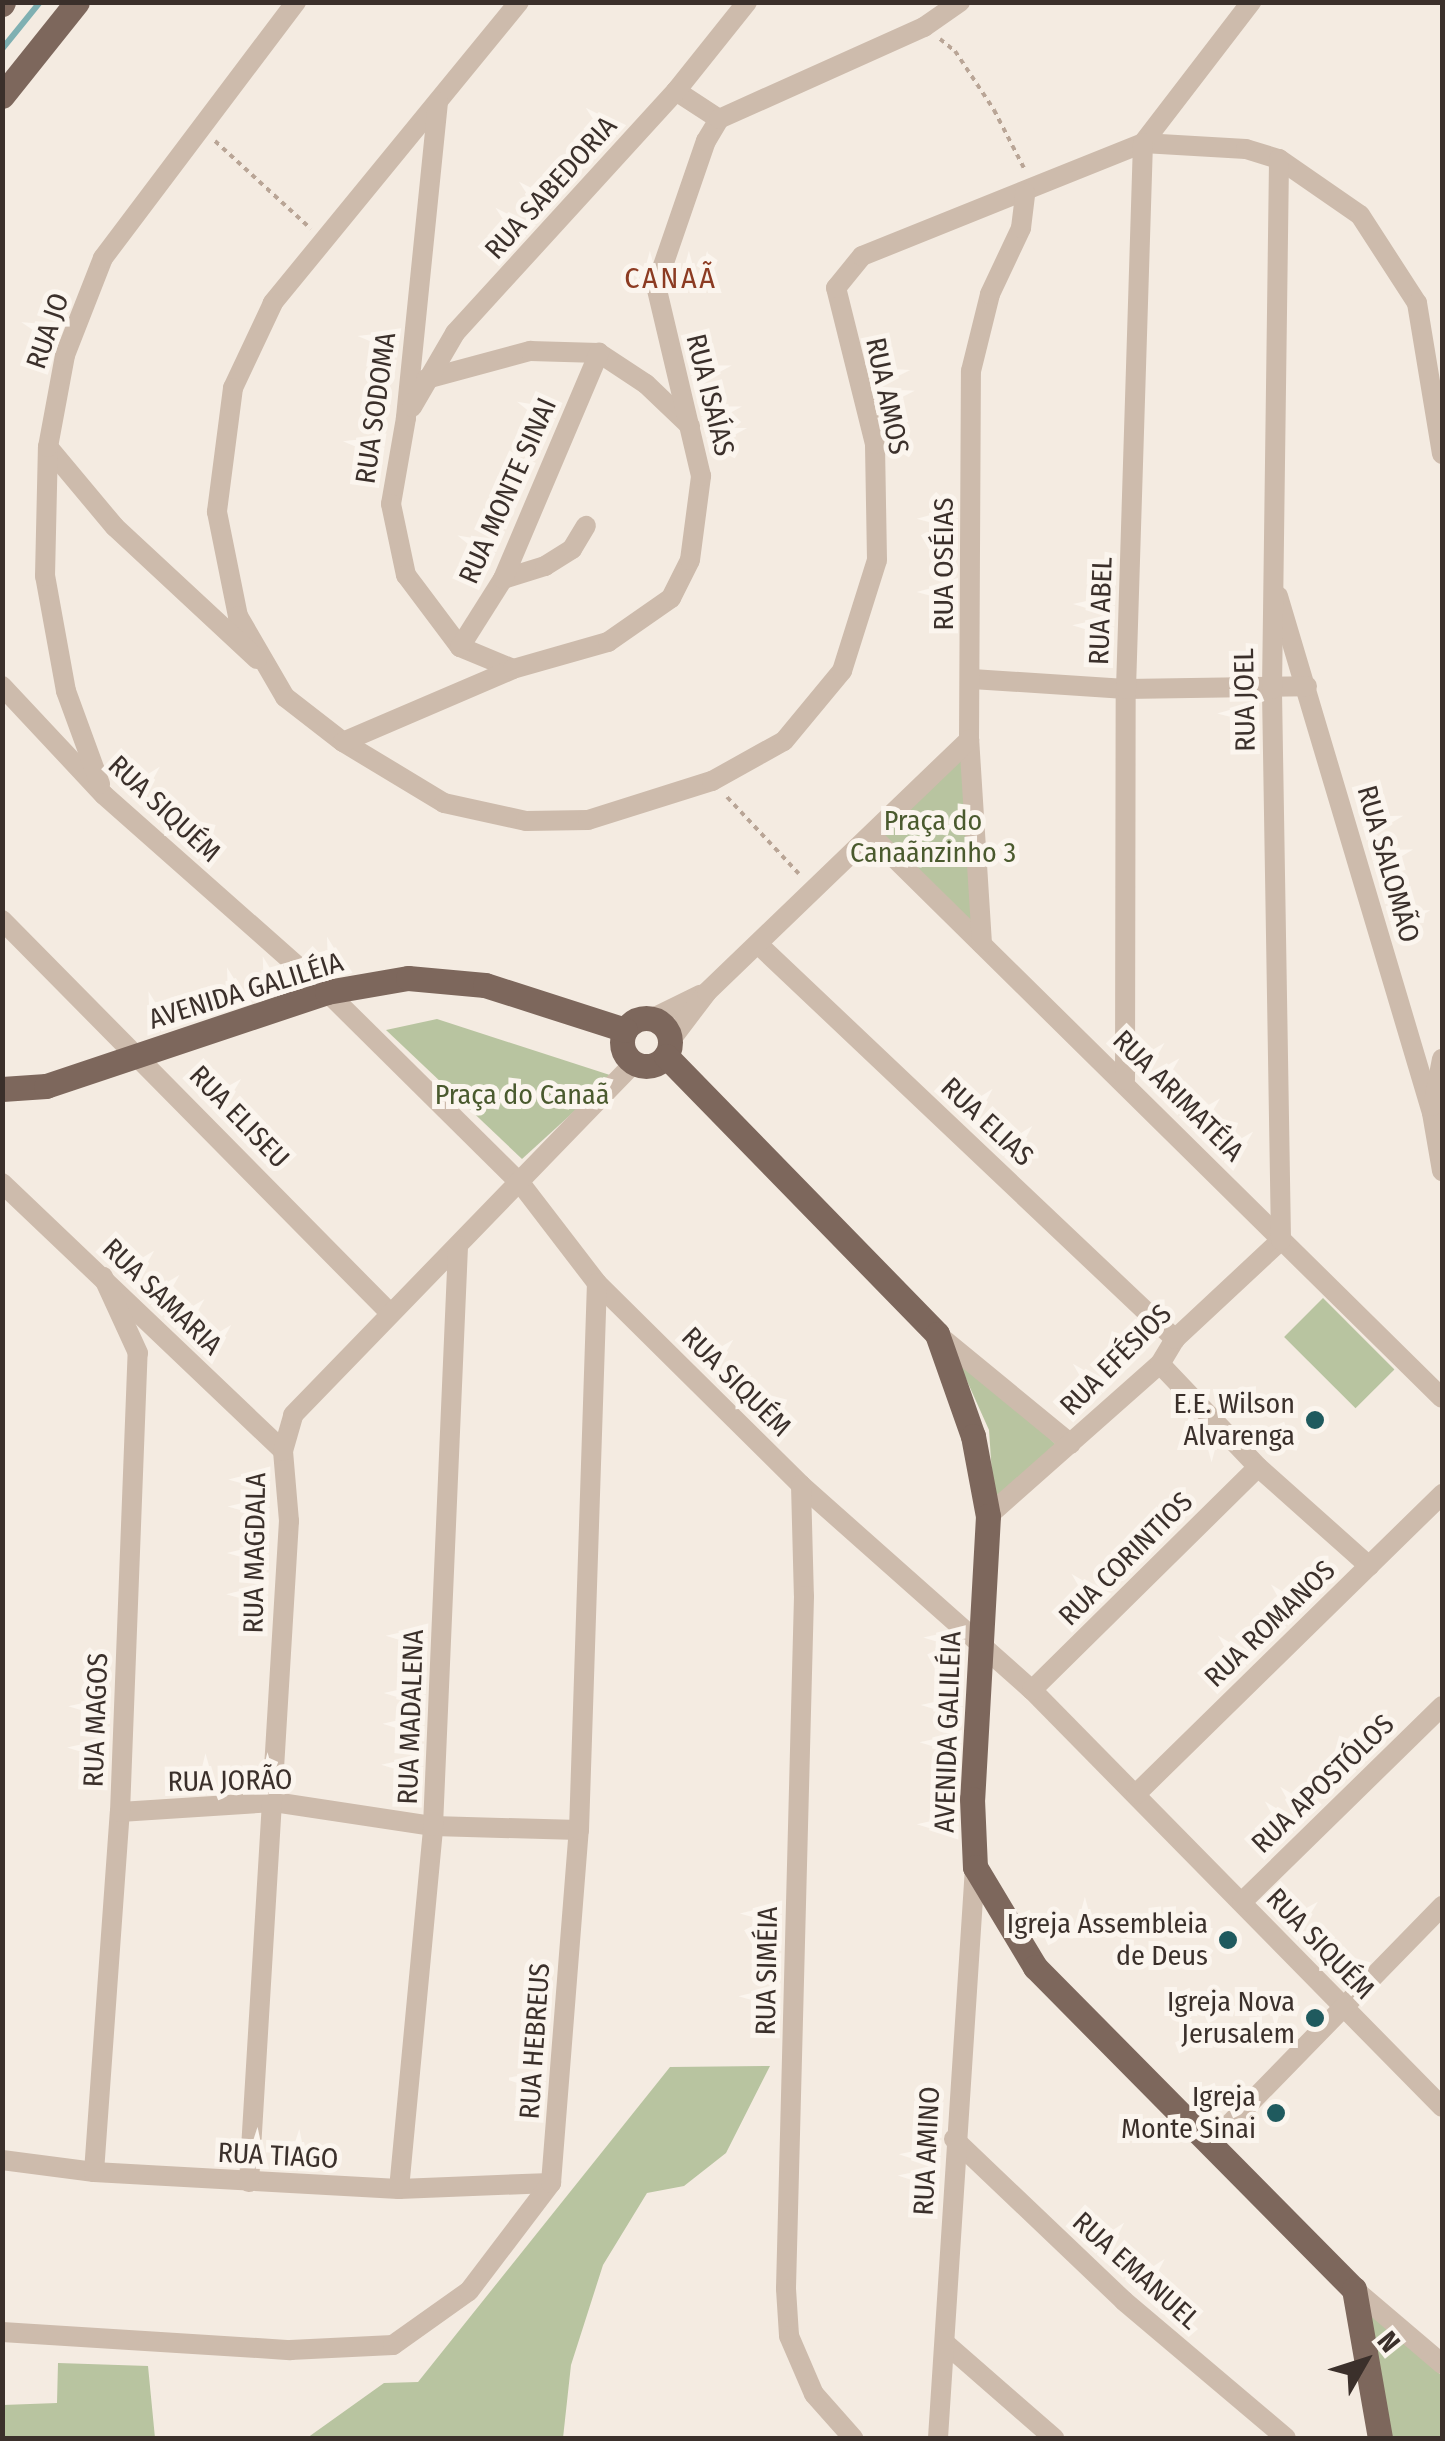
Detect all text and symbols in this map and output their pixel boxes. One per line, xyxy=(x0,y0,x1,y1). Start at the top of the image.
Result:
street label: RUA SABEDORIA xyxy=(478,110,624,266)
district label: CANAÃ xyxy=(624,260,718,296)
street label: RUA JO xyxy=(19,289,77,373)
street label: RUA SODOMA xyxy=(349,330,403,486)
street label: RUA ISAÍAS xyxy=(679,331,741,459)
street label: RUA AMOS xyxy=(858,335,916,457)
street label: RUA MONTE SINAI xyxy=(452,393,564,589)
street label: RUA OSÉIAS xyxy=(927,497,961,631)
street label: RUA ABEL xyxy=(1082,556,1120,666)
street label: RUA JOEL xyxy=(1227,648,1263,752)
street label: RUA SIQUÉM xyxy=(101,749,227,869)
street label: RUA SALOMÃO xyxy=(1350,782,1426,946)
park label: Praça do Canaãnzinho 3 xyxy=(850,804,1016,870)
street label: AVENIDA GALILÉIA xyxy=(145,945,347,1037)
street label: RUA ARIMATÉIA xyxy=(1106,1024,1250,1168)
street label: RUA ELISEU xyxy=(182,1059,296,1175)
street label: RUA ELIAS xyxy=(934,1071,1040,1173)
park label: Praça do Canaã xyxy=(435,1078,609,1112)
street label: RUA SAMARIA xyxy=(95,1232,229,1362)
street label: RUA EFÉSIOS xyxy=(1053,1297,1179,1423)
street label: RUA SIQUÉM xyxy=(674,1320,798,1444)
place label: E.E. Wilson Alvarenga xyxy=(1173,1387,1295,1453)
marker: E.E. Wilson Alvarenga xyxy=(1304,1409,1326,1431)
street label: RUA MAGDALA xyxy=(237,1472,273,1634)
street label: RUA CORINTIOS xyxy=(1052,1485,1200,1633)
street label: RUA ROMANOS xyxy=(1198,1554,1342,1694)
street label: RUA MADALENA xyxy=(391,1629,431,1805)
street label: AVENIDA GALILÉIA xyxy=(928,1631,968,1833)
street label: RUA MAGOS xyxy=(77,1652,115,1788)
street label: RUA APOSTÓLOS xyxy=(1245,1708,1401,1860)
street label: RUA JORÃO xyxy=(167,1763,293,1799)
street label: RUA SIQUÉM xyxy=(1259,1882,1381,2006)
street label: RUA SIMÉIA xyxy=(749,1906,785,2036)
place label: Igreja Assembleia de Deus xyxy=(1007,1907,1208,1973)
marker: Igreja Assembleia de Deus xyxy=(1217,1929,1239,1951)
street label: RUA HEBREUS xyxy=(513,1962,557,2120)
place label: Igreja Nova Jerusalem xyxy=(1167,1985,1295,2051)
marker: Igreja Nova Jerusalem xyxy=(1304,2007,1326,2029)
place label: Igreja Monte Sinai xyxy=(1121,2080,1256,2146)
street label: RUA AMINO xyxy=(907,2086,947,2216)
marker: Igreja Monte Sinai xyxy=(1265,2102,1287,2124)
street label: RUA TIAGO xyxy=(217,2136,339,2176)
street label: RUA EMANUEL xyxy=(1066,2205,1206,2337)
north arrow xyxy=(1315,2311,1415,2411)
text: N xyxy=(1371,2325,1407,2359)

